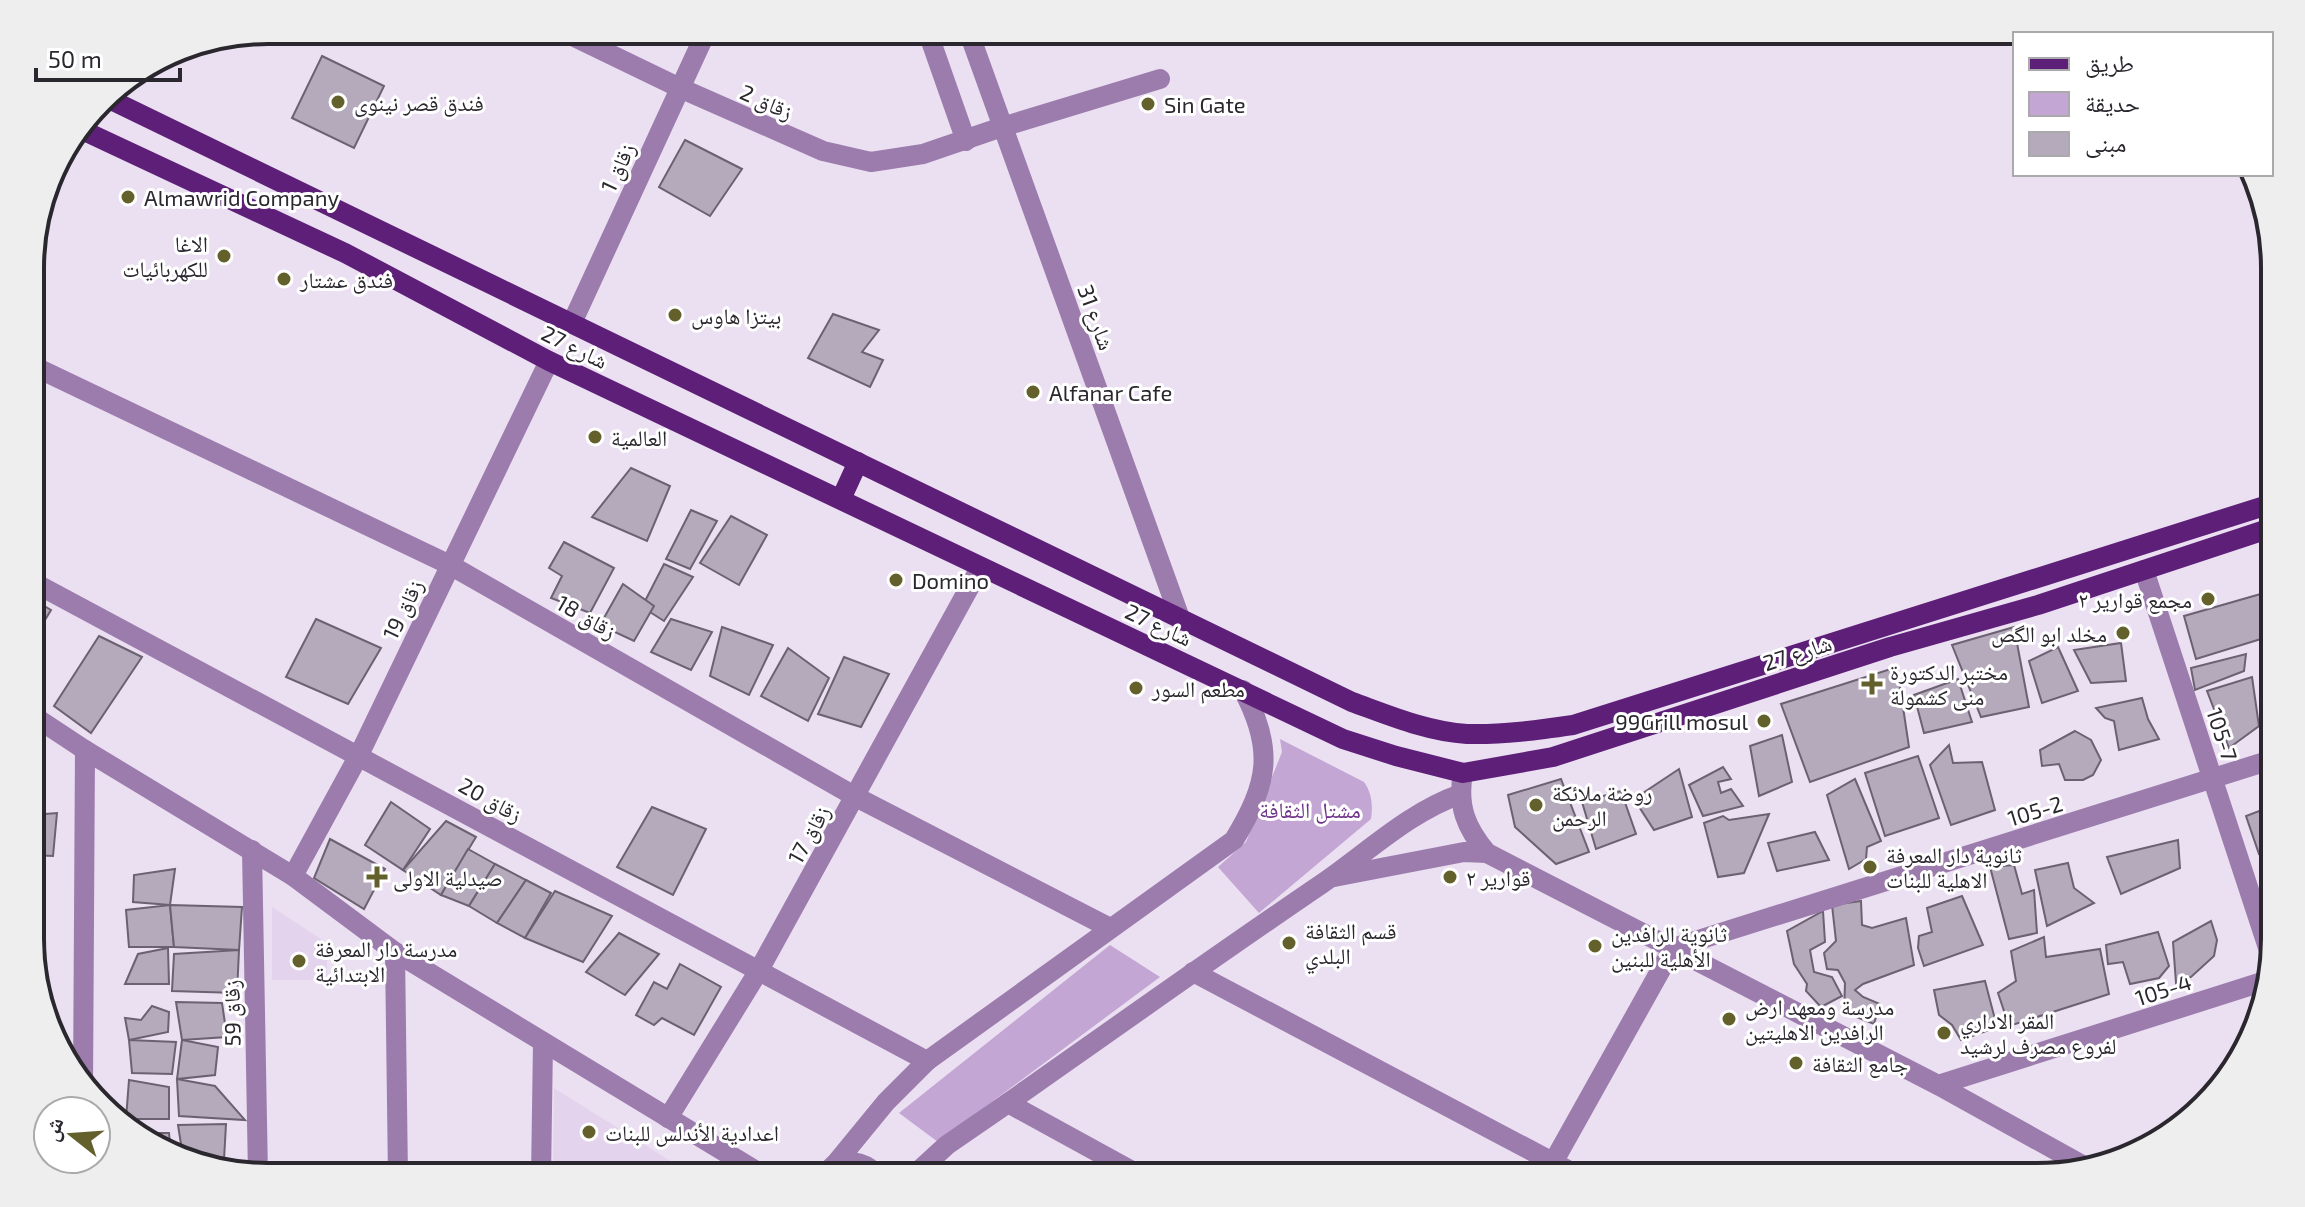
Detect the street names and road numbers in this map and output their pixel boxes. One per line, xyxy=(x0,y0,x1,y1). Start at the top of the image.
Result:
street label: زقاق 2 xyxy=(736,78,797,126)
street label: زقاق 1 xyxy=(594,138,641,197)
street label: شارع 31 xyxy=(1071,281,1121,354)
street label: شارع 27 xyxy=(537,319,612,375)
street label: زقاق 19 xyxy=(376,575,429,644)
street label: زقاق 18 xyxy=(552,589,621,645)
street label: شارع 27 xyxy=(1121,597,1196,652)
street label: شارع 27 xyxy=(1760,629,1835,677)
street label: 105-7 xyxy=(2202,704,2244,764)
street label: زقاق 20 xyxy=(454,771,527,829)
street label: 105-2 xyxy=(2004,789,2066,831)
street label: زقاق 17 xyxy=(781,800,836,869)
street label: 105-4 xyxy=(2132,968,2194,1010)
street label: زقاق 59 xyxy=(217,979,247,1047)

